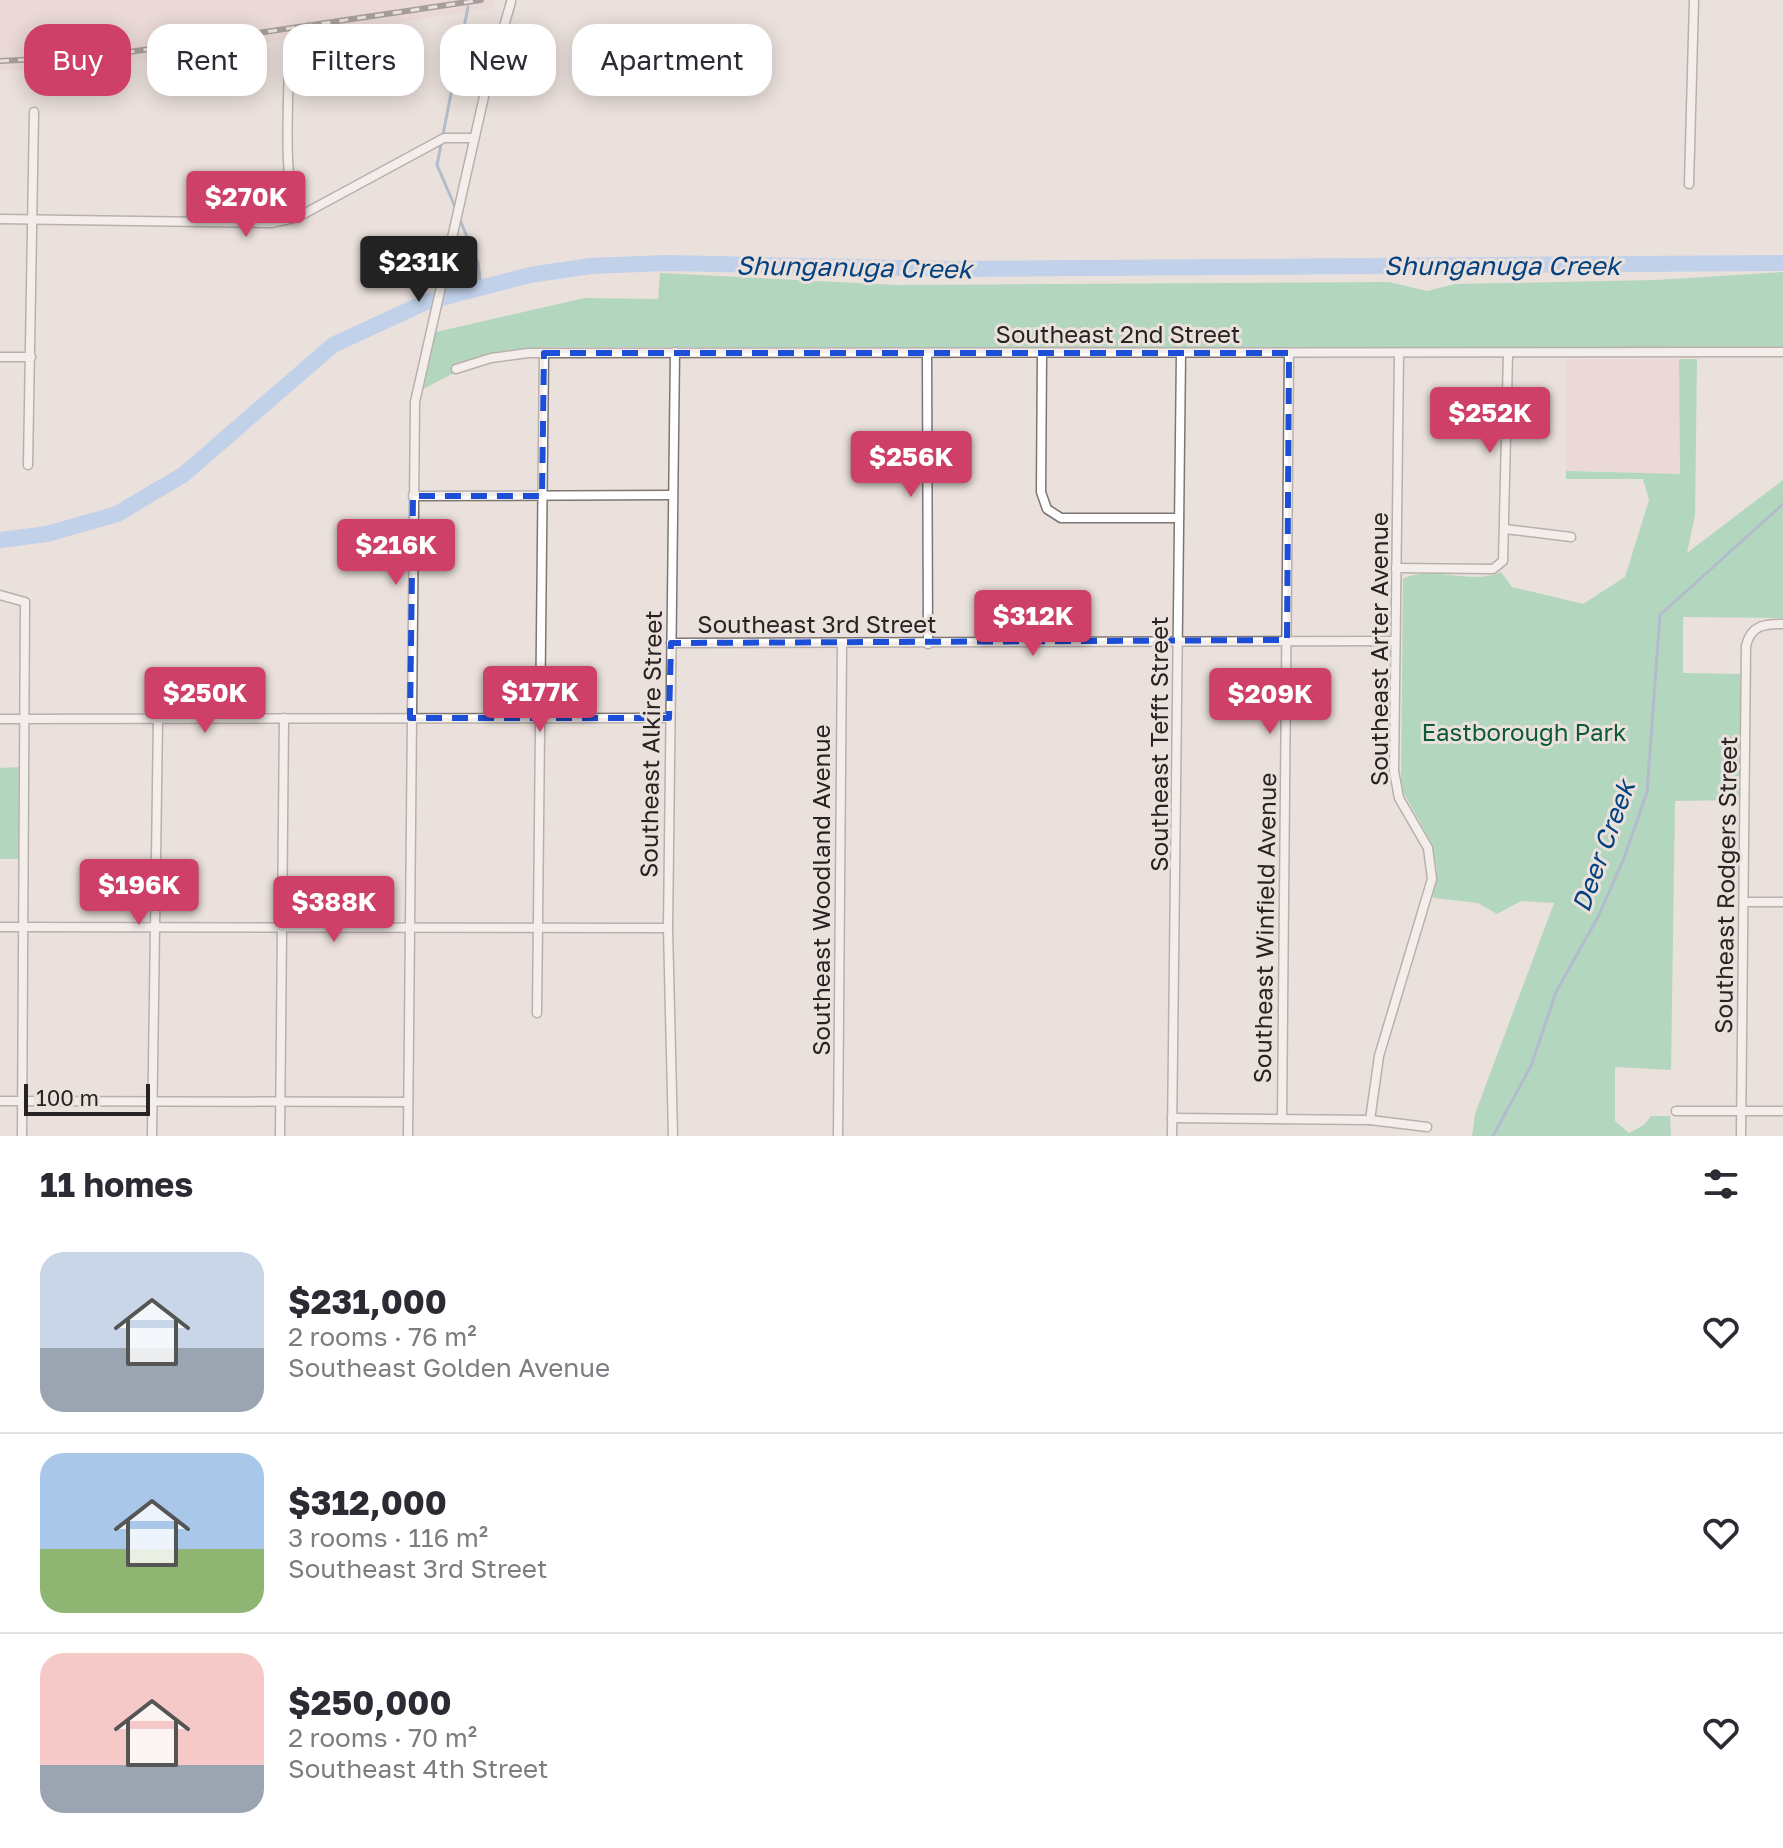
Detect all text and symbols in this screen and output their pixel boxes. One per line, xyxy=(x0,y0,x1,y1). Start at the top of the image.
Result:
chip: Buy xyxy=(24,24,131,96)
chip: Rent xyxy=(147,24,267,96)
chip: Filters xyxy=(283,24,424,96)
chip: New xyxy=(440,24,556,96)
chip: Apartment xyxy=(572,24,772,96)
pin: $270K xyxy=(190,171,302,239)
text: $270K xyxy=(204,181,288,212)
pin: $231K xyxy=(363,236,475,304)
text: $231K xyxy=(378,246,460,277)
water label: Shunganuga Creek xyxy=(736,249,975,285)
water label: Shunganuga Creek xyxy=(1384,250,1622,281)
street label: Southeast 2nd Street xyxy=(996,319,1240,348)
pin: $252K xyxy=(1434,387,1546,455)
text: $252K xyxy=(1448,397,1532,428)
pin: $256K xyxy=(855,431,967,499)
text: $256K xyxy=(869,441,953,472)
street label: Southeast Arter Avenue xyxy=(1364,512,1393,786)
pin: $216K xyxy=(340,519,452,587)
text: $216K xyxy=(355,529,437,560)
pin: $312K xyxy=(977,590,1089,658)
text: $312K xyxy=(992,600,1074,631)
street label: Southeast 3rd Street xyxy=(697,609,937,638)
street label: Southeast Alkire Street xyxy=(633,610,667,878)
street label: Southeast Tefft Street xyxy=(1144,616,1173,872)
pin: $177K xyxy=(484,666,596,734)
pin: $250K xyxy=(149,667,261,735)
pin: $209K xyxy=(1214,668,1326,736)
text: $177K xyxy=(501,676,579,707)
text: $250K xyxy=(163,677,247,708)
text: $209K xyxy=(1227,678,1313,709)
park label: Eastborough Park xyxy=(1422,717,1626,746)
street label: Southeast Woodland Avenue xyxy=(806,724,835,1056)
street label: Southeast Rodgers Street xyxy=(1708,736,1742,1034)
street label: Southeast Winfield Avenue xyxy=(1247,772,1281,1084)
water label: Deer Creek xyxy=(1565,774,1642,916)
pin: $196K xyxy=(83,859,195,927)
text: $196K xyxy=(98,869,180,900)
pin: $388K xyxy=(278,876,390,944)
text: $388K xyxy=(291,886,377,917)
scale bar xyxy=(24,1080,150,1116)
text: 100 m xyxy=(36,1084,99,1111)
icon: filters xyxy=(1699,1162,1743,1206)
text: 11 homes xyxy=(40,1164,193,1204)
text: $231,000 xyxy=(288,1281,447,1321)
icon: home xyxy=(104,1284,200,1380)
icon: heart xyxy=(1699,1310,1743,1354)
text: 2 rooms · 76 m² xyxy=(288,1321,477,1352)
text: Southeast Golden Avenue xyxy=(288,1352,610,1383)
text: $312,000 xyxy=(288,1482,447,1522)
icon: home xyxy=(104,1485,200,1581)
icon: heart xyxy=(1699,1511,1743,1555)
text: 3 rooms · 116 m² xyxy=(288,1522,488,1553)
text: Southeast 3rd Street xyxy=(288,1553,547,1584)
text: $250,000 xyxy=(288,1682,452,1722)
icon: home xyxy=(104,1685,200,1781)
icon: heart xyxy=(1699,1711,1743,1755)
text: 2 rooms · 70 m² xyxy=(288,1722,477,1753)
text: Southeast 4th Street xyxy=(288,1753,549,1784)

